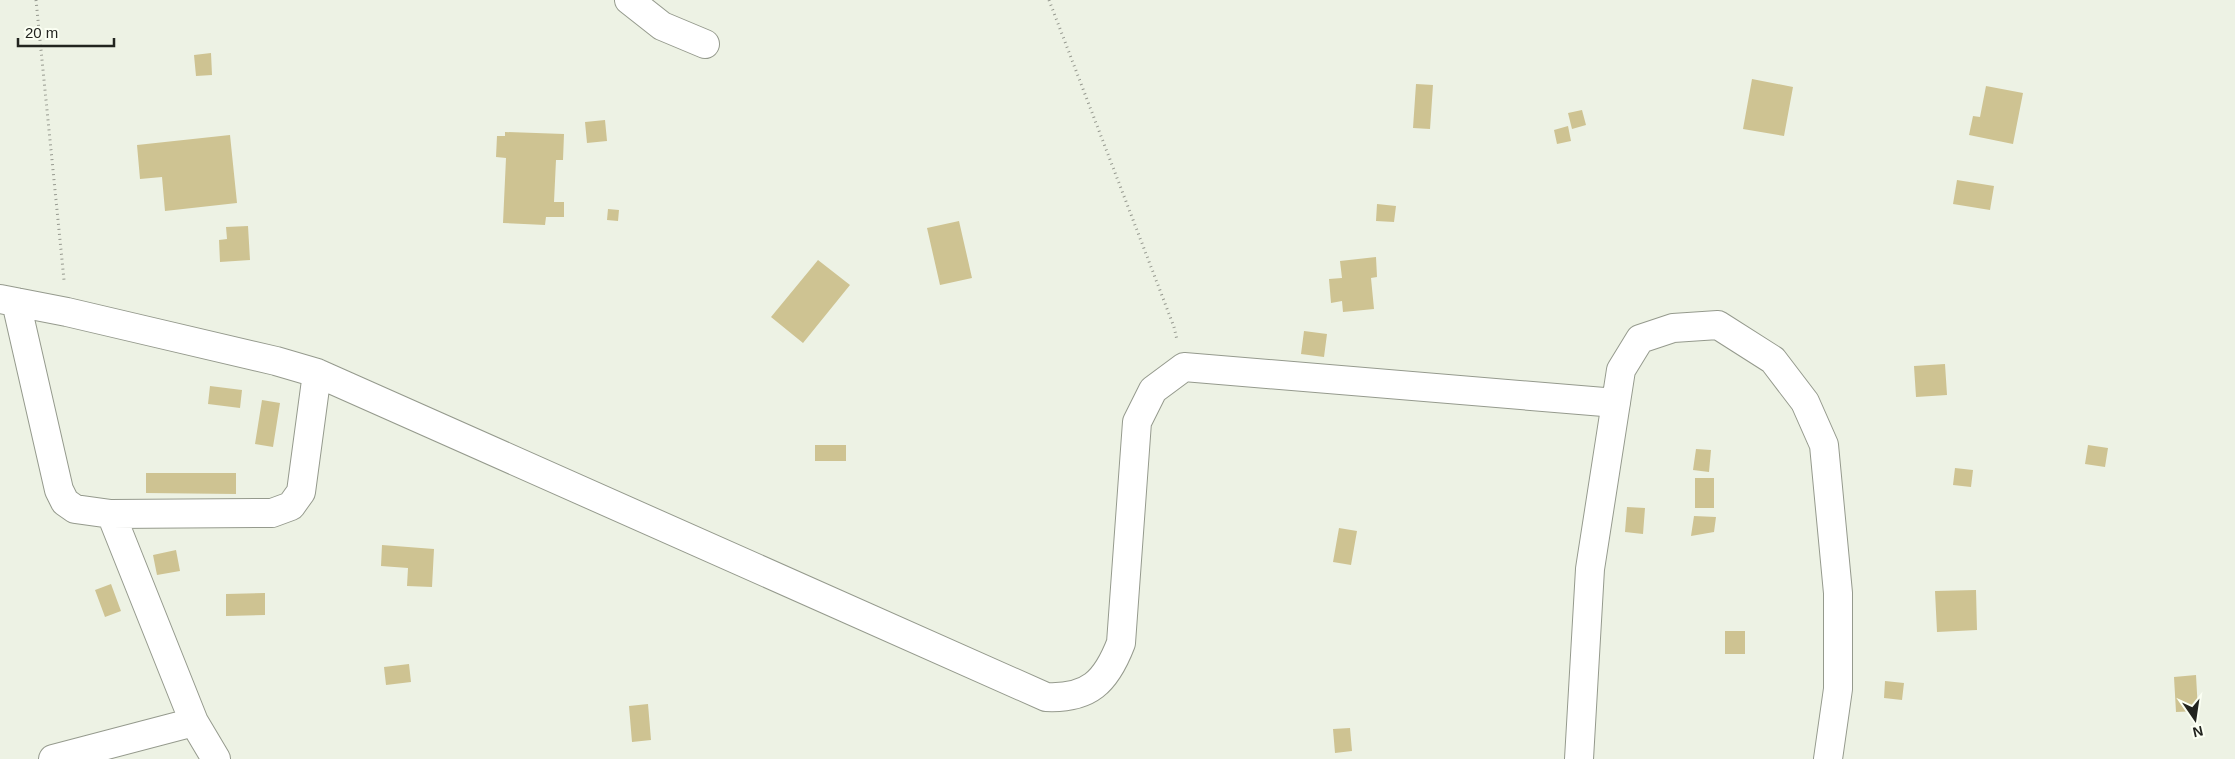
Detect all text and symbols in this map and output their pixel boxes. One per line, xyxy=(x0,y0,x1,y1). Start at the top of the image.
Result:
scale bar xyxy=(18,15,114,47)
text: 20 m xyxy=(25,24,58,41)
north arrow xyxy=(2170,694,2220,744)
text: N xyxy=(2191,723,2205,741)

